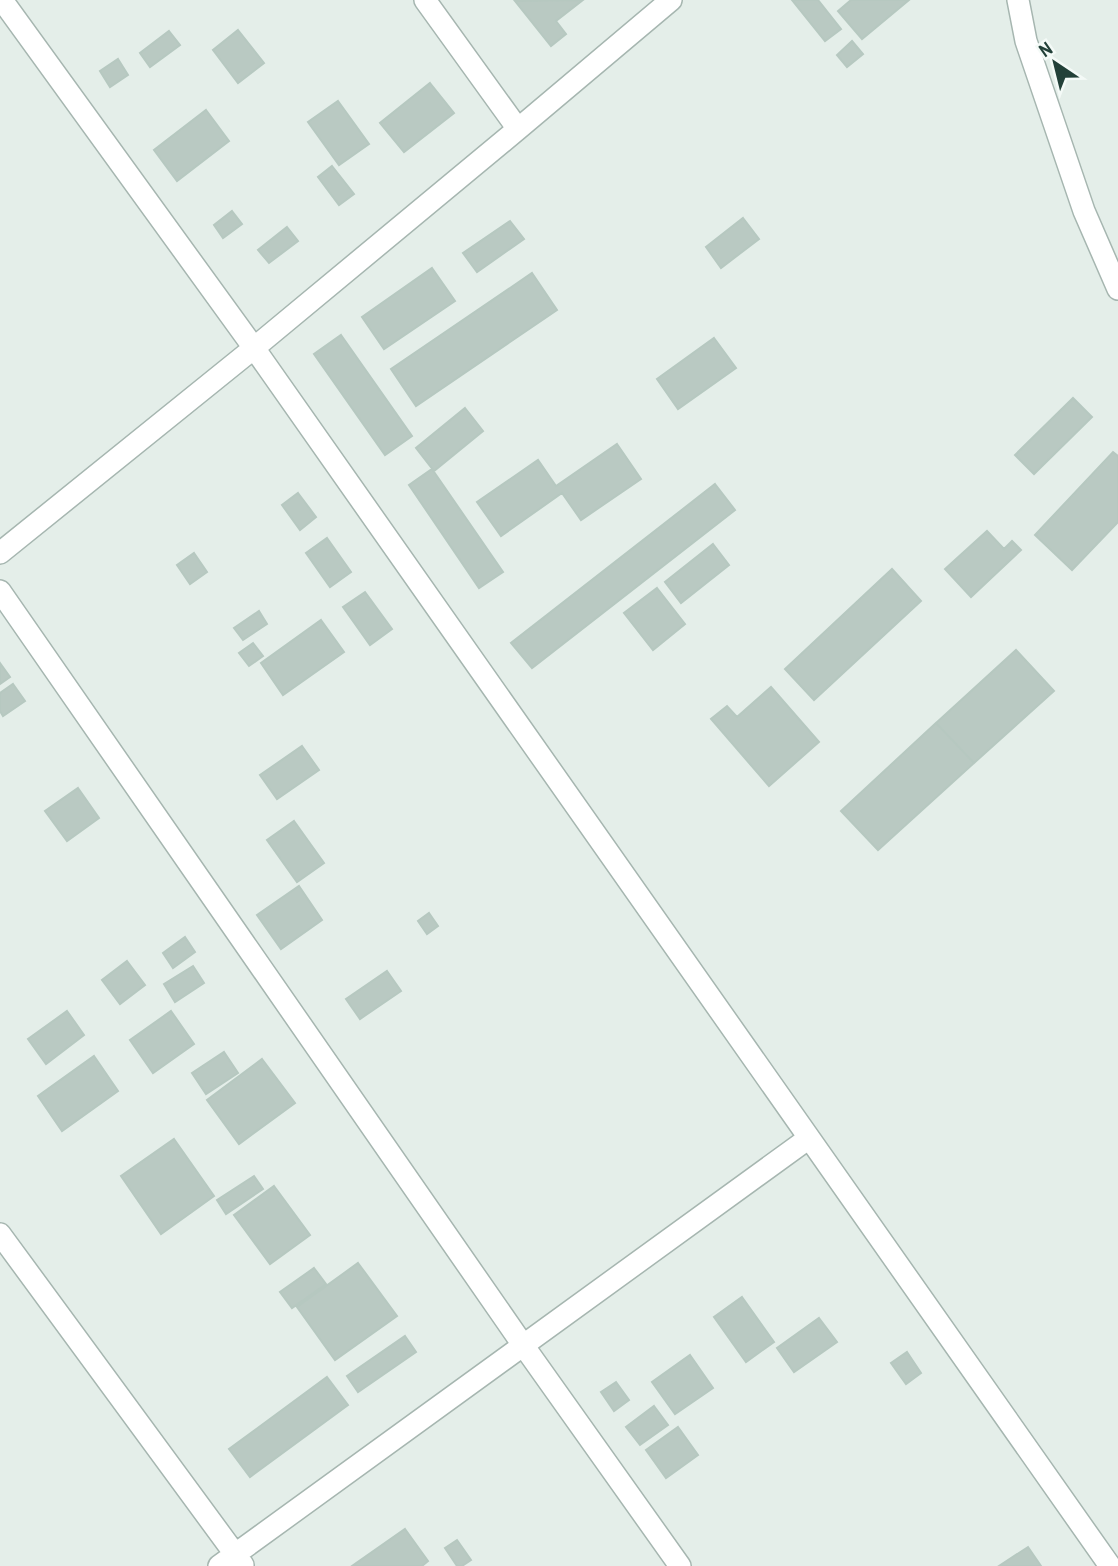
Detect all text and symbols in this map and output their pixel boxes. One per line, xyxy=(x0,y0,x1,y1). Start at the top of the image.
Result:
north arrow xyxy=(1020,28,1090,98)
text: N xyxy=(1033,35,1057,63)

